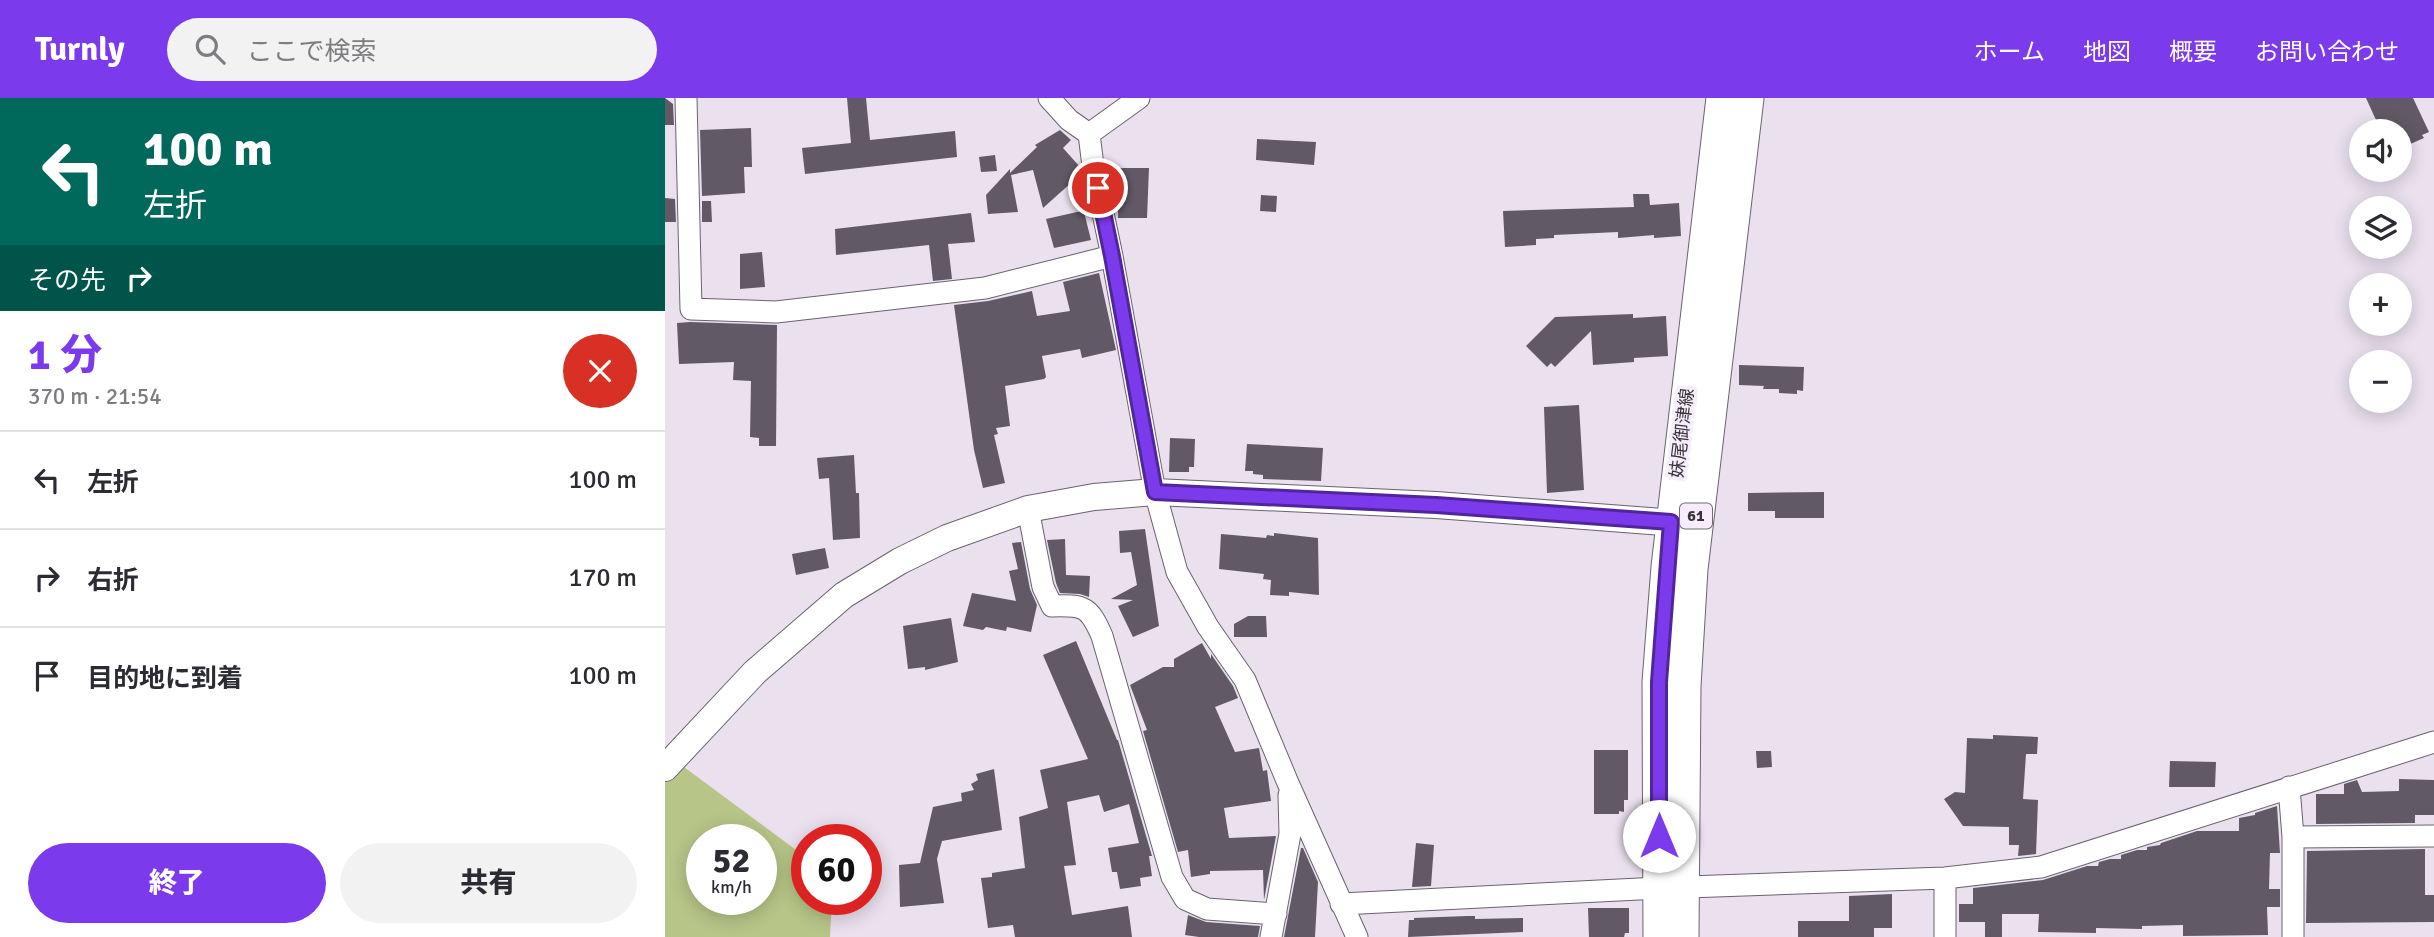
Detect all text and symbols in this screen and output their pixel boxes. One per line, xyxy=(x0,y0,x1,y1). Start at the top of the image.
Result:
search box xyxy=(167,18,657,81)
text: Turnly xyxy=(35,29,125,70)
icon: search xyxy=(191,30,229,68)
text: ここで検索 xyxy=(247,36,377,68)
text: ホーム xyxy=(1974,37,2045,67)
text: 地図 xyxy=(2083,37,2131,67)
text: 概要 xyxy=(2169,37,2217,67)
text: お問い合わせ xyxy=(2255,37,2399,67)
text: 100 m xyxy=(143,119,273,179)
map controls xyxy=(2349,119,2412,413)
button: sound xyxy=(2349,119,2412,182)
icon: left xyxy=(28,126,119,217)
pin xyxy=(1068,158,1128,218)
icon: arrive xyxy=(1079,169,1117,207)
text: 左折 xyxy=(143,186,207,225)
button: layers xyxy=(2349,196,2412,259)
icon: right xyxy=(120,259,158,297)
text: その先 xyxy=(28,265,106,297)
button: + xyxy=(2349,273,2412,336)
text: 1 分 xyxy=(28,330,102,381)
button: close xyxy=(563,334,637,408)
button: − xyxy=(2349,350,2412,413)
text: 370 m · 21:54 xyxy=(28,382,162,411)
street label: 妹尾御津線 xyxy=(1666,387,1698,479)
icon: left xyxy=(28,461,66,499)
text: 100 m xyxy=(568,464,637,496)
text: 左折 xyxy=(87,467,139,499)
road number: 61 xyxy=(1680,504,1712,528)
icon: right xyxy=(28,559,66,597)
text: 170 m xyxy=(568,562,637,594)
text: 右折 xyxy=(87,565,139,597)
icon: arrive xyxy=(28,657,66,695)
text: 100 m xyxy=(568,660,637,692)
text: 目的地に到着 xyxy=(87,663,243,695)
position arrow xyxy=(1622,799,1696,873)
speed limit sign: 60 xyxy=(791,824,882,915)
text: 52 xyxy=(713,839,750,882)
button: 終了 xyxy=(28,843,326,923)
button: 共有 xyxy=(340,843,637,923)
text: km/h xyxy=(711,876,752,898)

